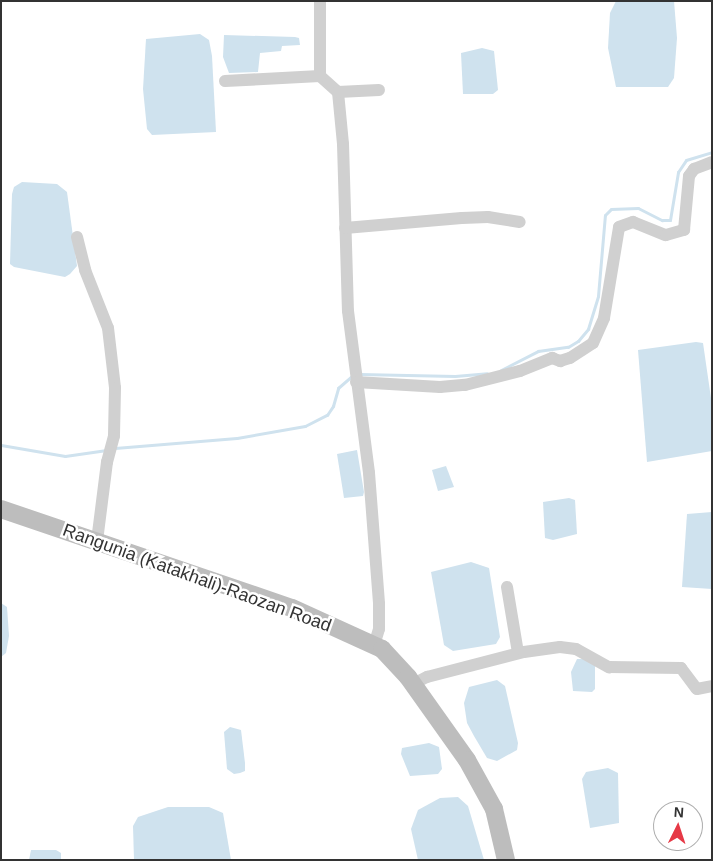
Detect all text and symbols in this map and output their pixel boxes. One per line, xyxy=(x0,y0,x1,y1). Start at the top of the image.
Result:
street label: Rangunia (Katakhali)-Raozan Road xyxy=(60,519,334,637)
north arrow xyxy=(653,801,703,851)
text: N xyxy=(673,804,685,820)

